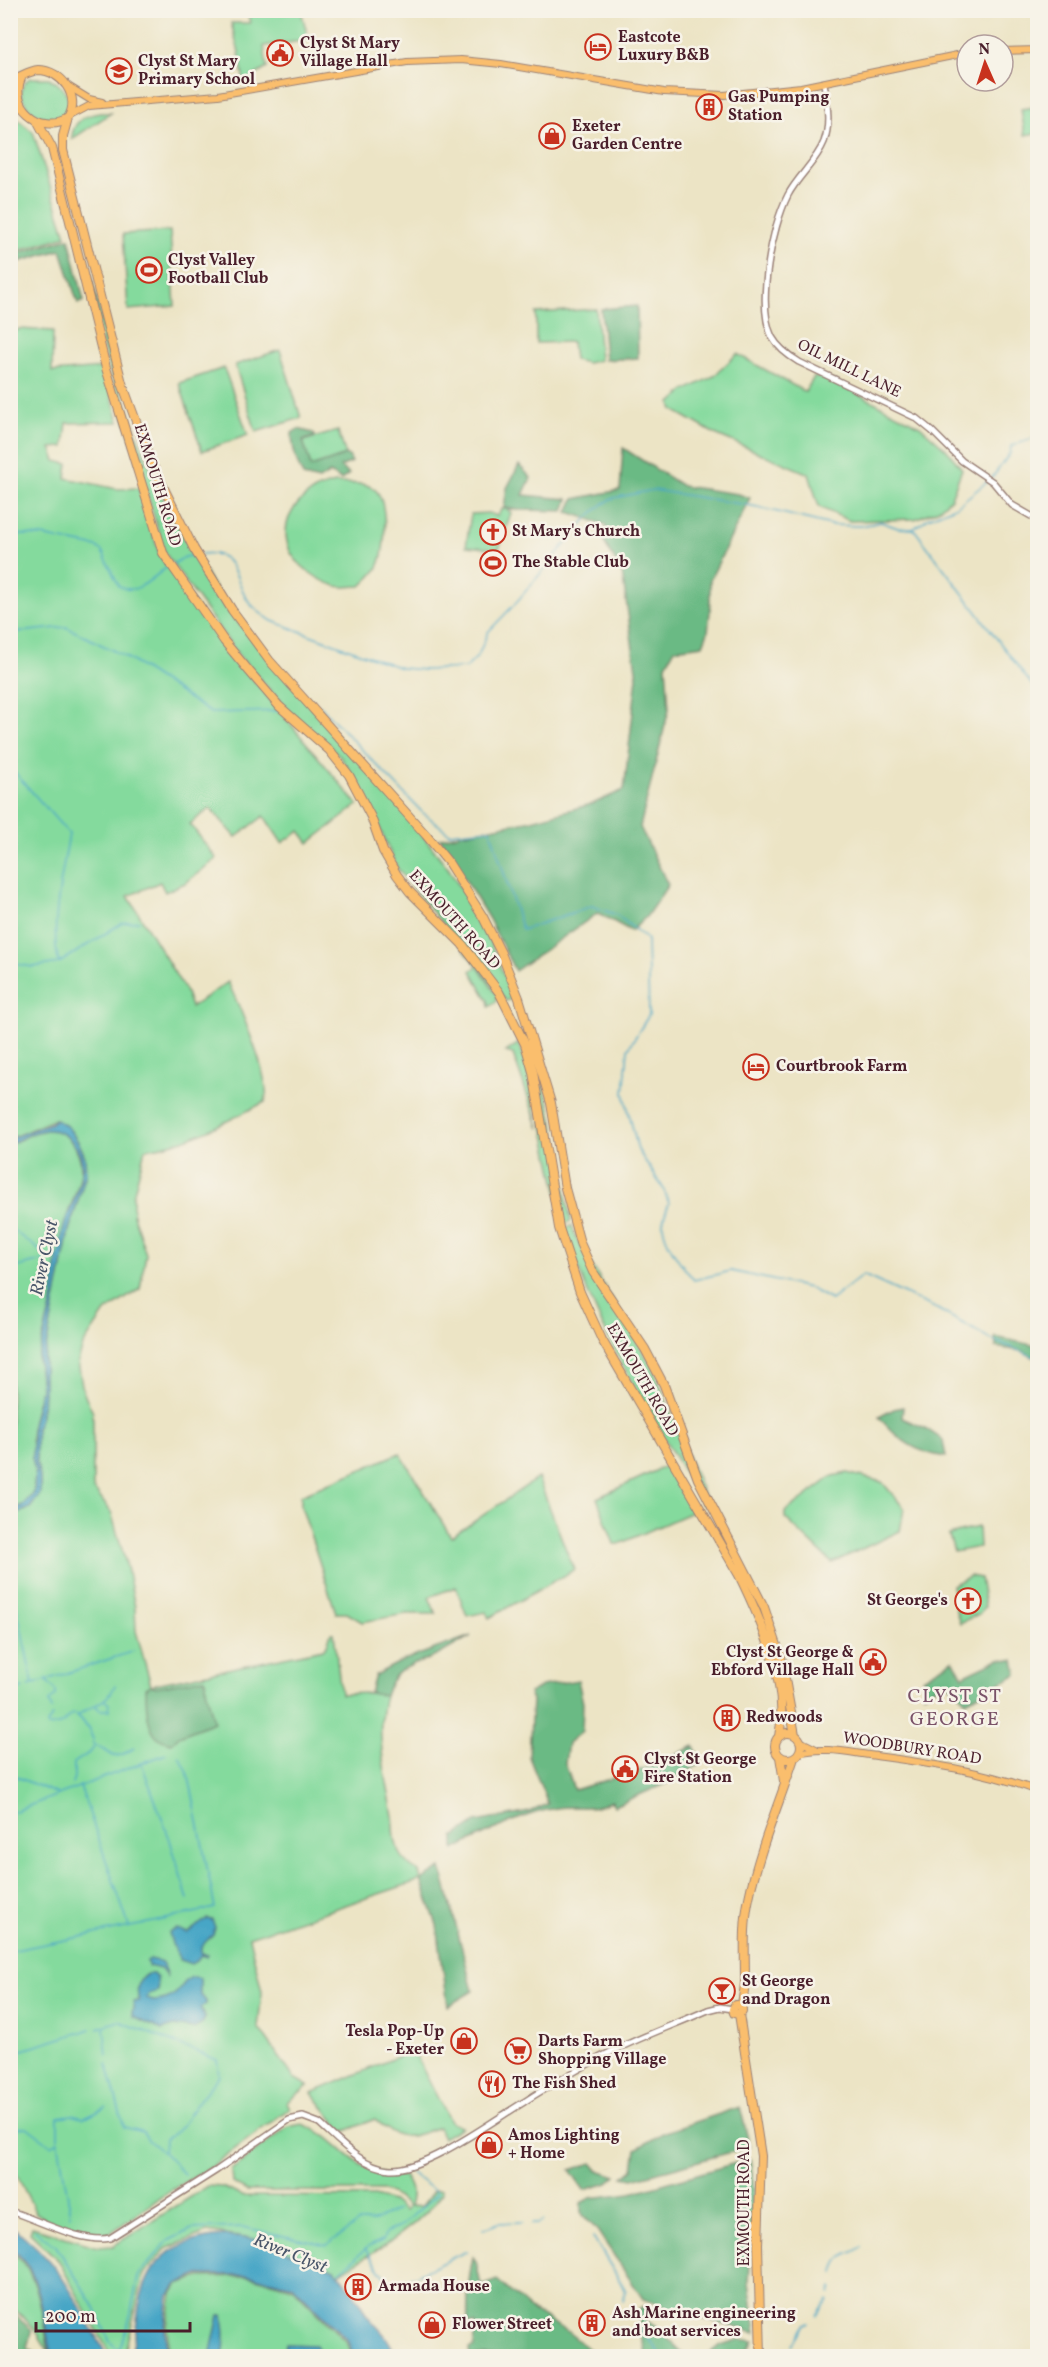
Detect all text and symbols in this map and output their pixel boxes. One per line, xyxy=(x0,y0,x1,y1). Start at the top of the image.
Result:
place label: Eastcote Luxury B&B xyxy=(618,27,710,67)
hotel icon: Eastcote Luxury B&B xyxy=(583,32,613,62)
place label: Clyst St Mary Village Hall xyxy=(300,33,400,73)
north arrow xyxy=(955,33,1015,93)
public building icon: Clyst St Mary Village Hall xyxy=(265,38,295,68)
text: N xyxy=(978,39,991,61)
place label: Clyst St Mary Primary School xyxy=(138,51,256,91)
school or university icon: Clyst St Mary Primary School xyxy=(104,56,134,86)
place label: Gas Pumping Station xyxy=(728,87,829,127)
building icon: Gas Pumping Station xyxy=(694,92,724,122)
place label: Exeter Garden Centre xyxy=(572,116,682,156)
shop icon: Exeter Garden Centre xyxy=(537,121,567,151)
place label: Clyst Valley Football Club xyxy=(168,250,269,290)
sports icon: Clyst Valley Football Club xyxy=(134,255,164,285)
street label: OIL MILL LANE xyxy=(793,334,905,404)
street label: EXMOUTH ROAD xyxy=(128,421,186,549)
church icon: St Mary's Church xyxy=(478,517,508,547)
place label: St Mary's Church xyxy=(512,521,640,543)
sports icon: The Stable Club xyxy=(478,548,508,578)
place label: The Stable Club xyxy=(512,552,629,574)
street label: EXMOUTH ROAD xyxy=(403,865,505,975)
hotel icon: Courtbrook Farm xyxy=(741,1052,771,1082)
place label: Courtbrook Farm xyxy=(776,1056,907,1078)
water label: River Clyst xyxy=(25,1217,65,1298)
street label: EXMOUTH ROAD xyxy=(601,1319,683,1441)
church icon: St George's xyxy=(953,1586,983,1616)
place label: St George's xyxy=(867,1590,948,1612)
place label: Clyst St George & Ebford Village Hall xyxy=(711,1642,855,1682)
public building icon: Clyst St George & Ebford Village Hall xyxy=(858,1647,888,1677)
district label: CLYST ST GEORGE xyxy=(908,1683,1002,1734)
building icon: Redwoods xyxy=(712,1703,742,1733)
place label: Redwoods xyxy=(746,1707,823,1729)
street label: WOODBURY ROAD xyxy=(841,1727,983,1771)
place label: Clyst St George Fire Station xyxy=(644,1749,757,1789)
public building icon: Clyst St George Fire Station xyxy=(610,1754,640,1784)
place label: St George and Dragon xyxy=(742,1971,831,2011)
bar icon: St George and Dragon xyxy=(707,1976,737,2006)
place label: Tesla Pop-Up - Exeter xyxy=(345,2021,444,2061)
shop icon: Tesla Pop-Up - Exeter xyxy=(449,2026,479,2056)
place label: Darts Farm Shopping Village xyxy=(538,2031,666,2071)
supermarket icon: Darts Farm Shopping Village xyxy=(503,2036,533,2066)
restaurant icon: The Fish Shed xyxy=(477,2069,507,2099)
place label: The Fish Shed xyxy=(512,2073,617,2095)
place label: Amos Lighting + Home xyxy=(508,2125,620,2165)
shop icon: Amos Lighting + Home xyxy=(474,2130,504,2160)
street label: EXMOUTH ROAD xyxy=(734,2139,756,2267)
water label: River Clyst xyxy=(250,2228,332,2280)
building icon: Armada House xyxy=(343,2272,373,2302)
place label: Armada House xyxy=(378,2276,490,2298)
scale bar xyxy=(36,2295,190,2333)
place label: Ash Marine engineering and boat services xyxy=(612,2303,796,2343)
text: 200 m xyxy=(45,2305,96,2330)
building icon: Ash Marine engineering and boat services xyxy=(577,2308,607,2338)
shop icon: Flower Street xyxy=(417,2310,447,2340)
place label: Flower Street xyxy=(452,2314,552,2336)

